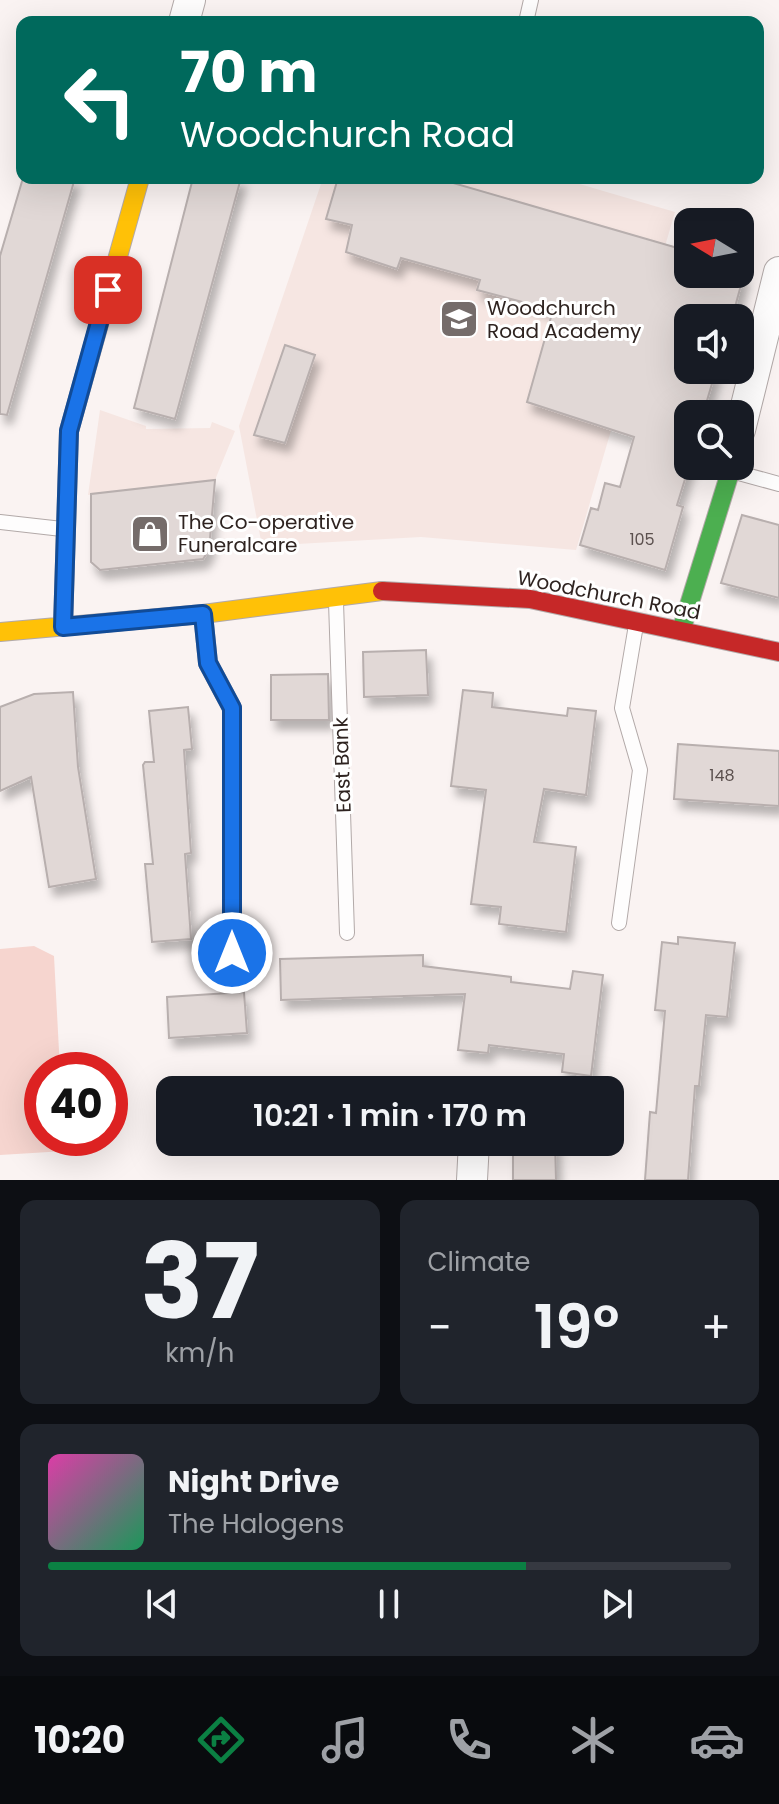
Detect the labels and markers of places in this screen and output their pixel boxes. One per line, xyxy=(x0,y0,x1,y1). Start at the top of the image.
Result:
pin xyxy=(74,256,142,324)
place label: Woodchurch Road Academy xyxy=(487,294,641,345)
school or university icon: Woodchurch Road Academy xyxy=(438,298,480,340)
place label: The Co-operative Funeralcare xyxy=(178,508,354,559)
shop icon: The Co-operative Funeralcare xyxy=(129,513,171,555)

